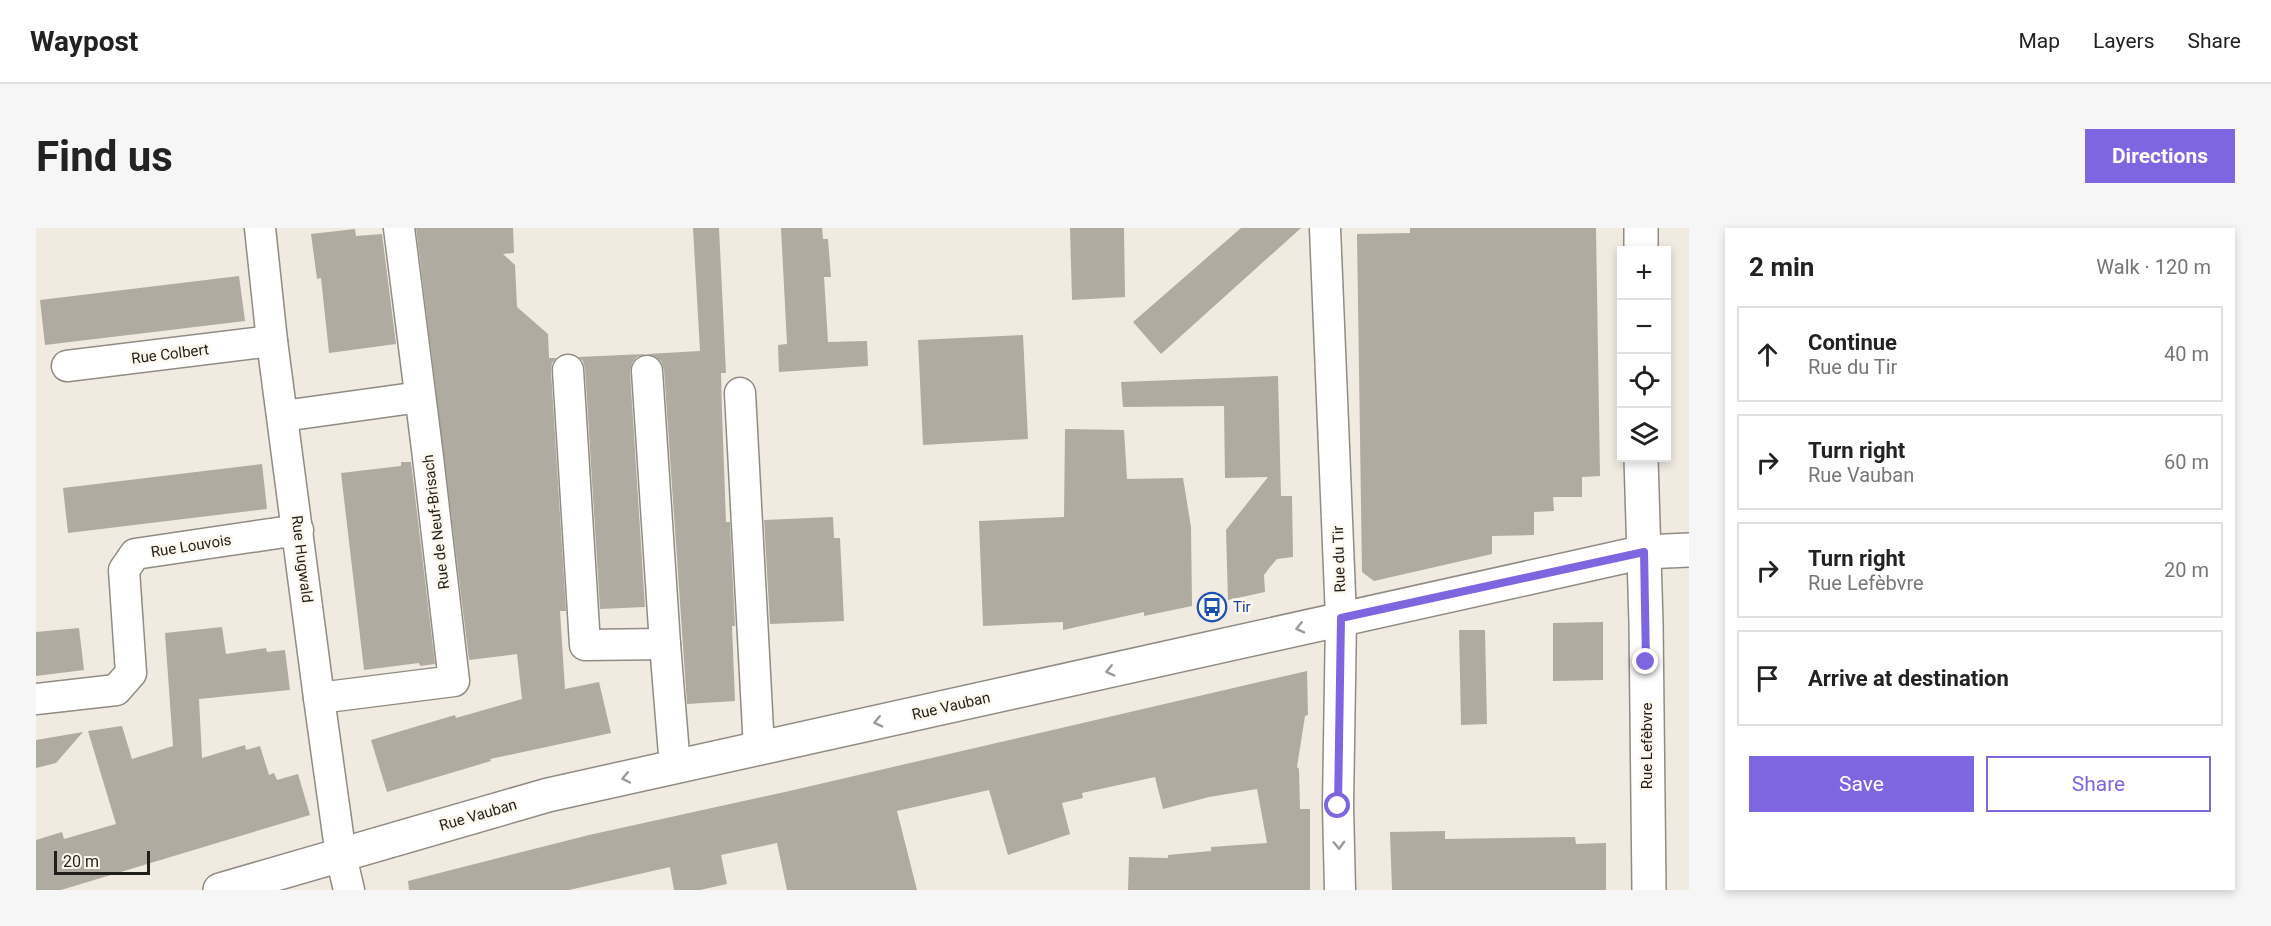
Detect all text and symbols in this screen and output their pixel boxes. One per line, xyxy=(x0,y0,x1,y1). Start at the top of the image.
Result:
text: Waypost xyxy=(30,25,138,58)
text: Map xyxy=(2018,29,2060,53)
text: Layers xyxy=(2093,29,2154,53)
text: Share xyxy=(2187,29,2241,53)
button: Directions xyxy=(2085,129,2235,183)
text: Find us xyxy=(36,132,173,181)
map controls xyxy=(1617,246,1671,462)
button: + xyxy=(1617,246,1671,300)
text: 2 min xyxy=(1749,252,1814,282)
text: Walk · 120 m xyxy=(2096,255,2211,279)
button: − xyxy=(1617,300,1671,354)
text: Continue xyxy=(1808,330,1897,355)
icon: ahead xyxy=(1751,338,1784,371)
street label: Rue Colbert xyxy=(130,340,210,368)
text: 40 m xyxy=(2164,342,2209,366)
button: locate xyxy=(1617,354,1671,408)
text: Rue du Tir xyxy=(1808,355,1897,379)
button: layers xyxy=(1617,408,1671,462)
text: Turn right xyxy=(1808,438,1905,463)
icon: right xyxy=(1751,446,1784,479)
text: 60 m xyxy=(2164,450,2209,474)
street label: Rue de Neuf-Brisach xyxy=(419,454,453,590)
text: Rue Vauban xyxy=(1808,463,1914,487)
street label: Rue Hugwald xyxy=(288,514,316,604)
street label: Rue du Tir xyxy=(1329,525,1349,593)
street label: Rue Louvois xyxy=(149,531,233,561)
text: Turn right xyxy=(1808,546,1905,571)
icon: right xyxy=(1751,554,1784,587)
text: 20 m xyxy=(2164,558,2209,582)
text: Rue Lefèbvre xyxy=(1808,571,1924,595)
bus stop icon: Tir xyxy=(1196,591,1228,623)
place label: Tir xyxy=(1233,598,1251,616)
one-way arrow xyxy=(1295,621,1305,634)
route end xyxy=(1632,648,1658,674)
icon: arrive xyxy=(1751,662,1784,695)
one-way arrow xyxy=(1105,664,1115,677)
text: Arrive at destination xyxy=(1808,666,2009,691)
street label: Rue Vauban xyxy=(910,688,992,724)
street label: Rue Lefèbvre xyxy=(1638,703,1656,789)
one-way arrow xyxy=(874,715,884,728)
button: Save xyxy=(1749,756,1974,812)
button: Share xyxy=(1986,756,2211,812)
one-way arrow xyxy=(622,770,632,783)
route start xyxy=(1324,792,1350,818)
street label: Rue Vauban xyxy=(437,795,519,835)
one-way arrow xyxy=(1332,840,1345,849)
scale bar xyxy=(54,848,150,876)
text: 20 m xyxy=(63,852,99,871)

